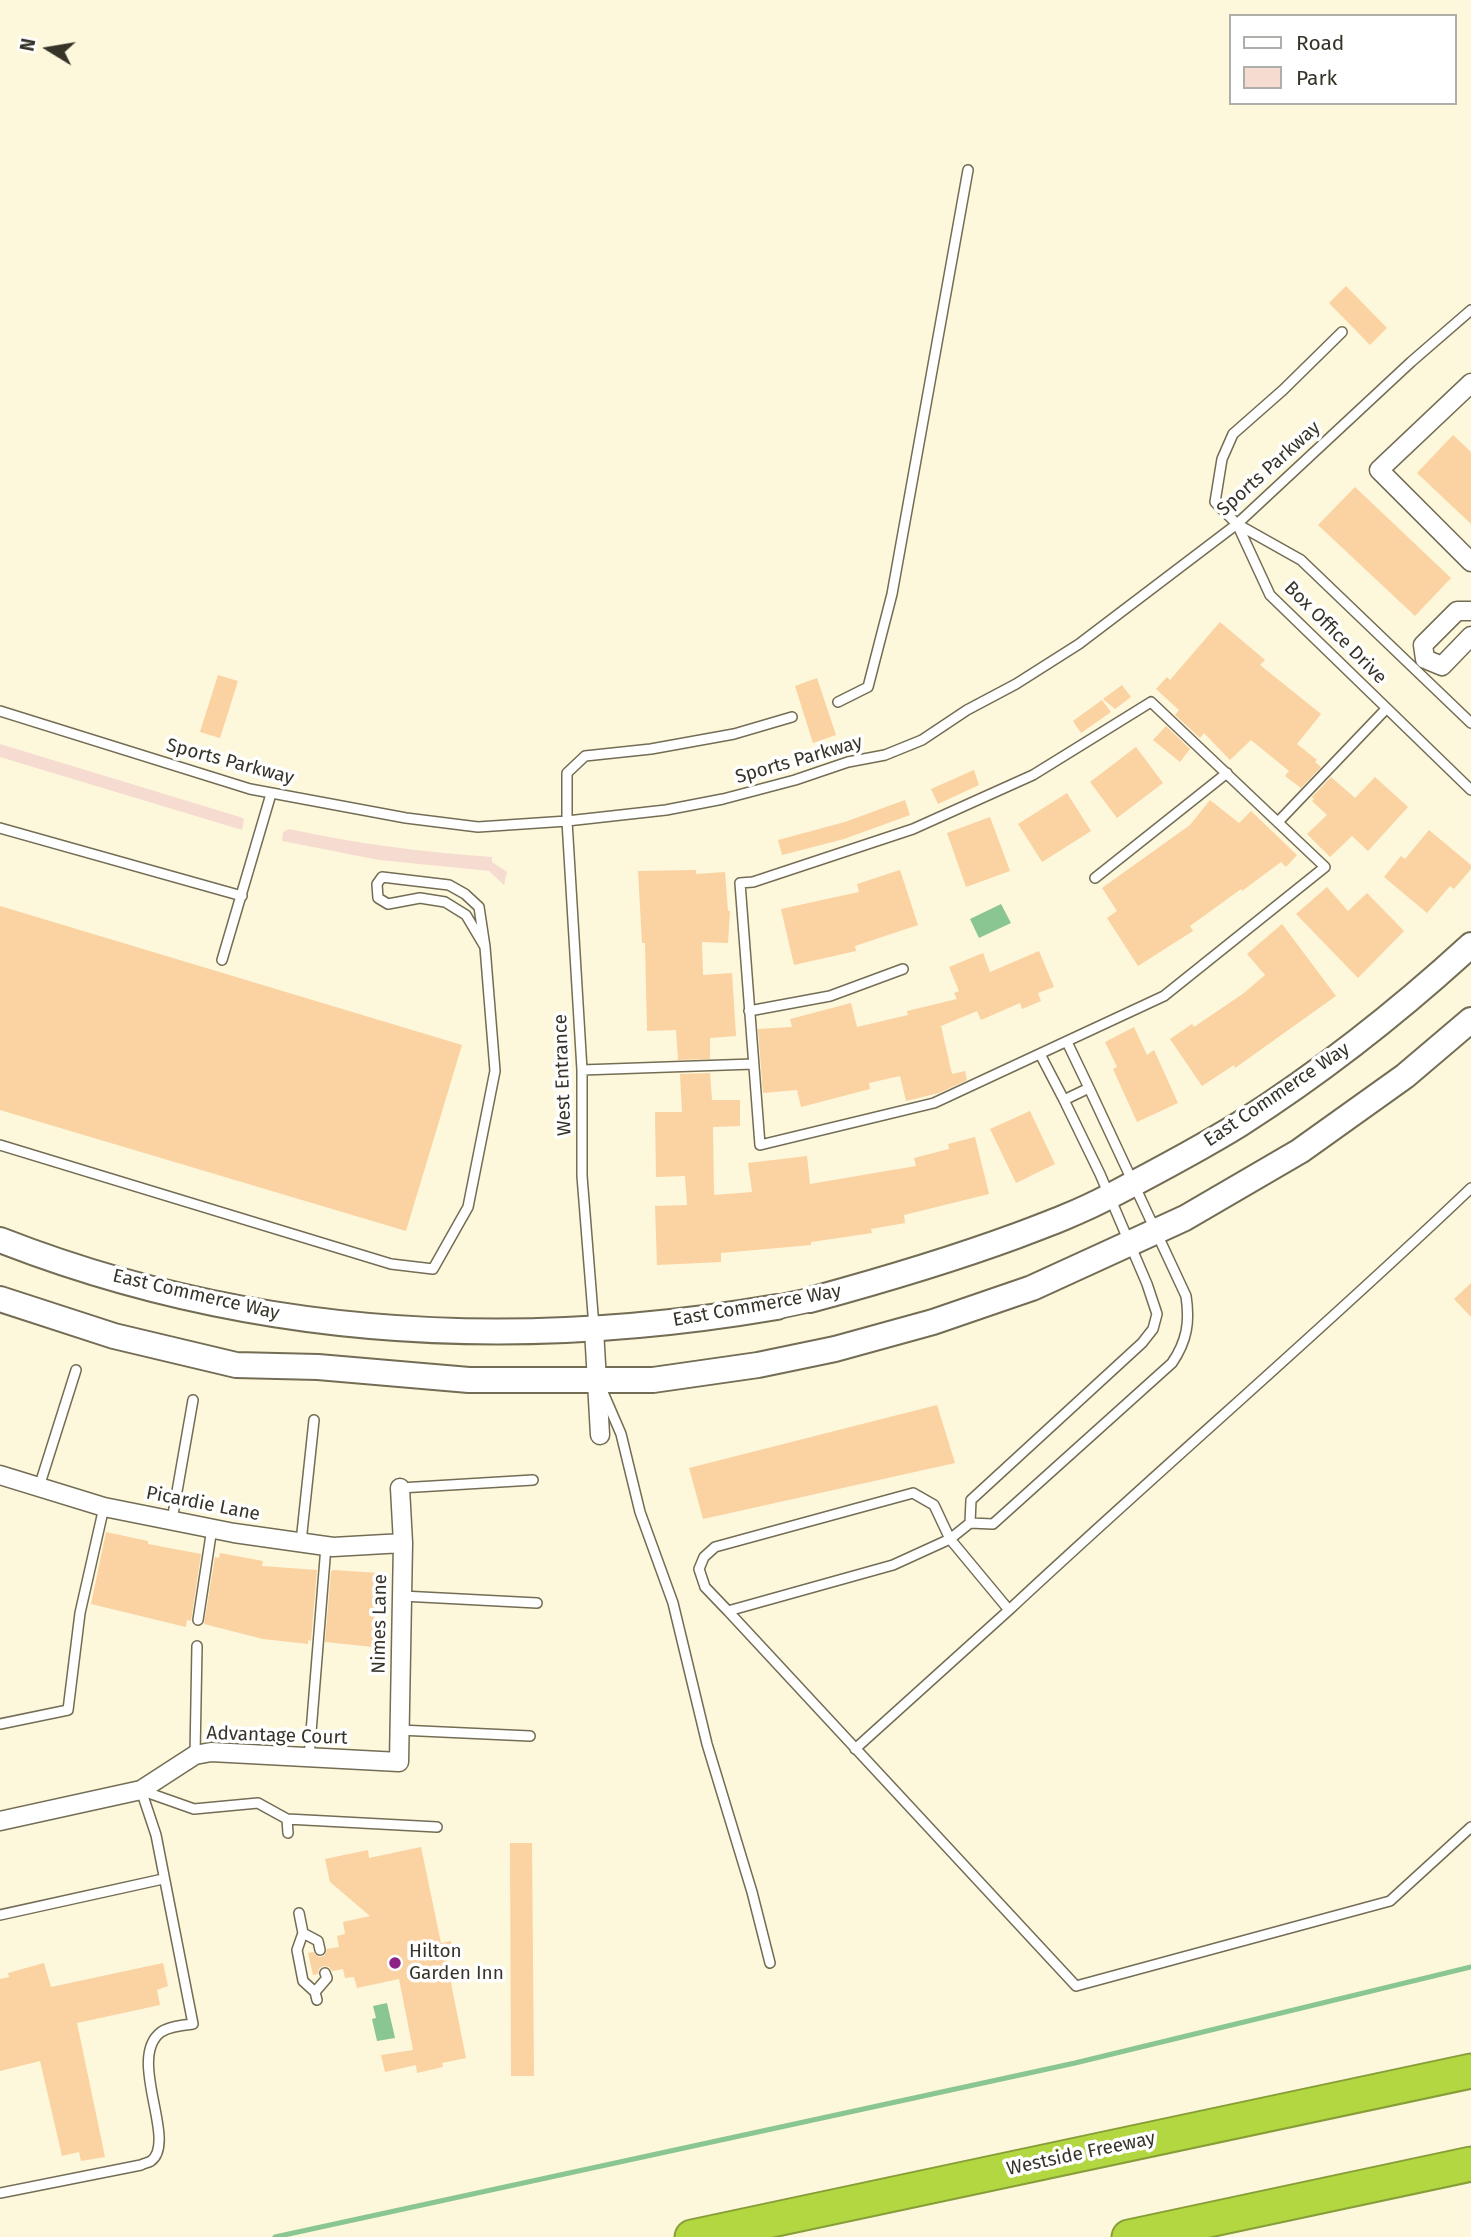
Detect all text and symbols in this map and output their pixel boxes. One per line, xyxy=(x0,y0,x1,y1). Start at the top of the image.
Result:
north arrow xyxy=(14,14,84,84)
legend xyxy=(1230,14,1457,105)
text: Road xyxy=(1296,30,1344,56)
text: N xyxy=(15,37,40,53)
text: Park xyxy=(1296,65,1337,91)
street label: Sports Parkway xyxy=(1213,417,1325,521)
street label: Box Office Drive xyxy=(1279,577,1391,689)
street label: Sports Parkway xyxy=(733,731,865,789)
street label: Sports Parkway xyxy=(164,734,296,790)
street label: West Entrance xyxy=(549,1014,577,1136)
street label: East Commerce Way xyxy=(1200,1038,1354,1152)
street label: East Commerce Way xyxy=(110,1265,282,1325)
street label: East Commerce Way xyxy=(671,1280,843,1332)
street label: Picardie Lane xyxy=(144,1482,262,1526)
street label: Nimes Lane xyxy=(368,1574,392,1674)
street label: Advantage Court xyxy=(206,1722,348,1750)
place label: Hilton Garden Inn xyxy=(409,1941,504,1985)
marker: Hilton Garden Inn xyxy=(387,1955,403,1971)
street label: Westside Freeway xyxy=(1005,2127,1157,2181)

